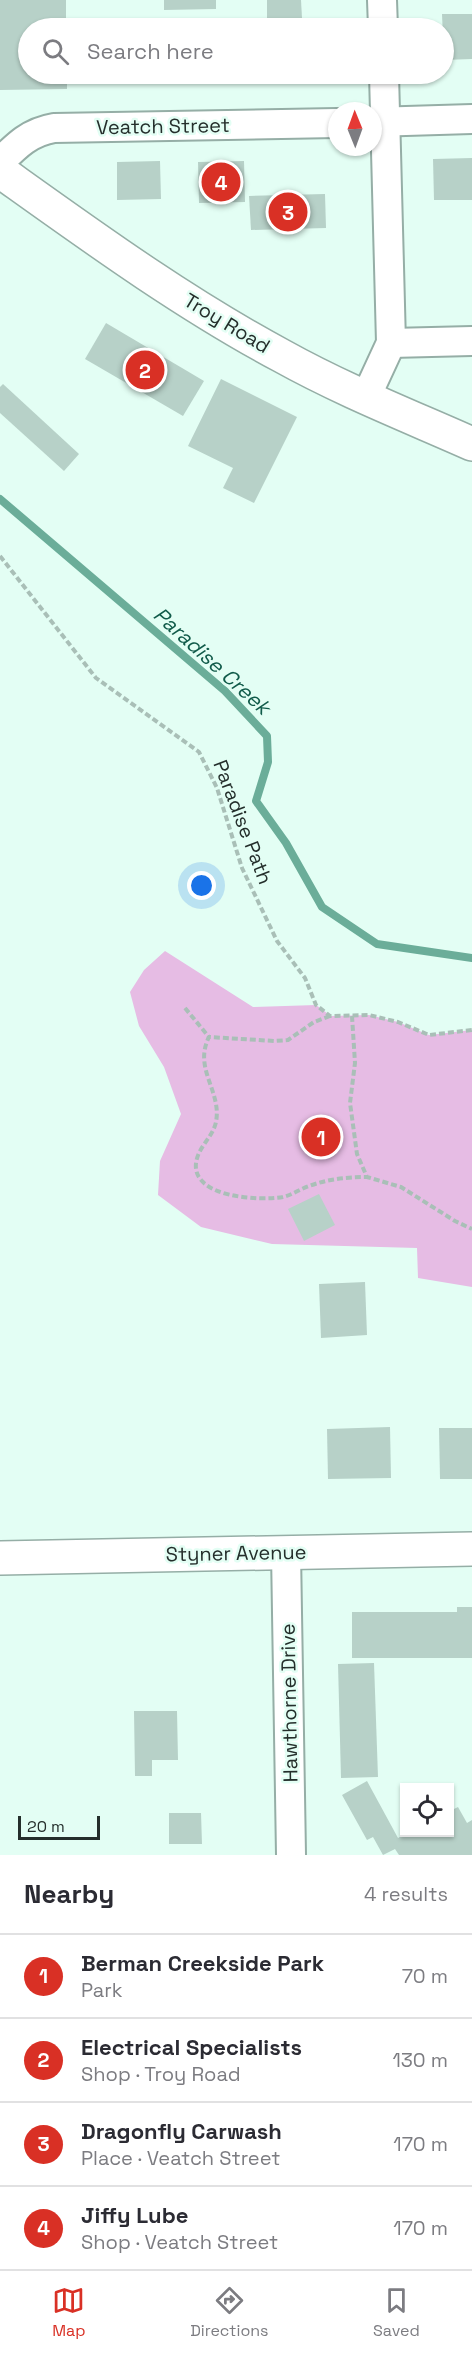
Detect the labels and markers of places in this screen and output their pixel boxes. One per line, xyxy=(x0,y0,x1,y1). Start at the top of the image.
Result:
pin: 4 xyxy=(202,160,240,204)
pin: 3 xyxy=(268,190,308,234)
pin: 2 xyxy=(126,348,164,392)
pin: 1 xyxy=(302,1114,340,1160)

